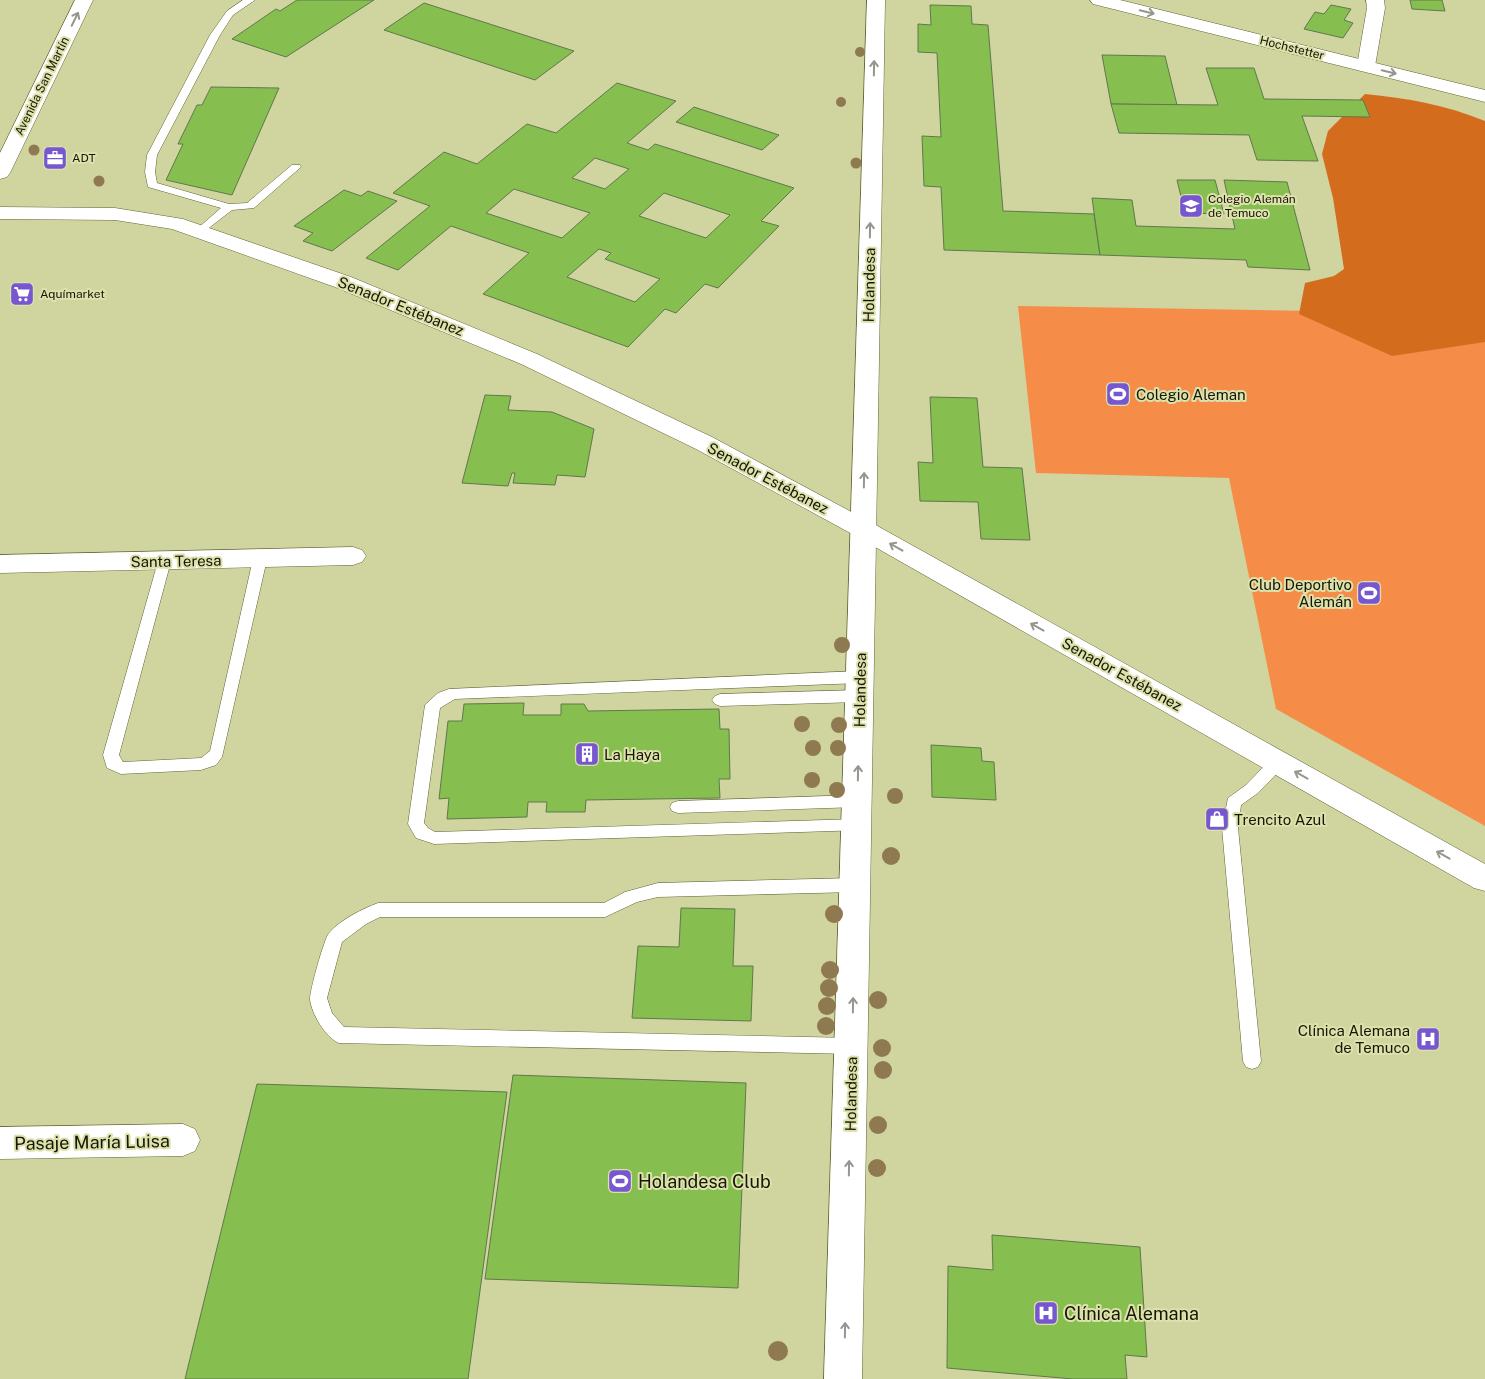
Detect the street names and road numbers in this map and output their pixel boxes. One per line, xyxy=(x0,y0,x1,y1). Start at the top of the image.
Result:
street label: Hochstetter xyxy=(1258,33,1326,63)
street label: Avenida San Martín xyxy=(12,34,72,138)
street label: Holandesa xyxy=(860,248,878,322)
street label: Senador Estébanez xyxy=(335,273,467,339)
street label: Senador Estébanez xyxy=(705,439,831,517)
street label: Santa Teresa xyxy=(130,552,222,570)
street label: Senador Estébanez xyxy=(1059,634,1185,714)
street label: Holandesa xyxy=(851,653,869,727)
street label: Holandesa xyxy=(842,1057,860,1131)
street label: Pasaje María Luisa xyxy=(14,1130,170,1154)

